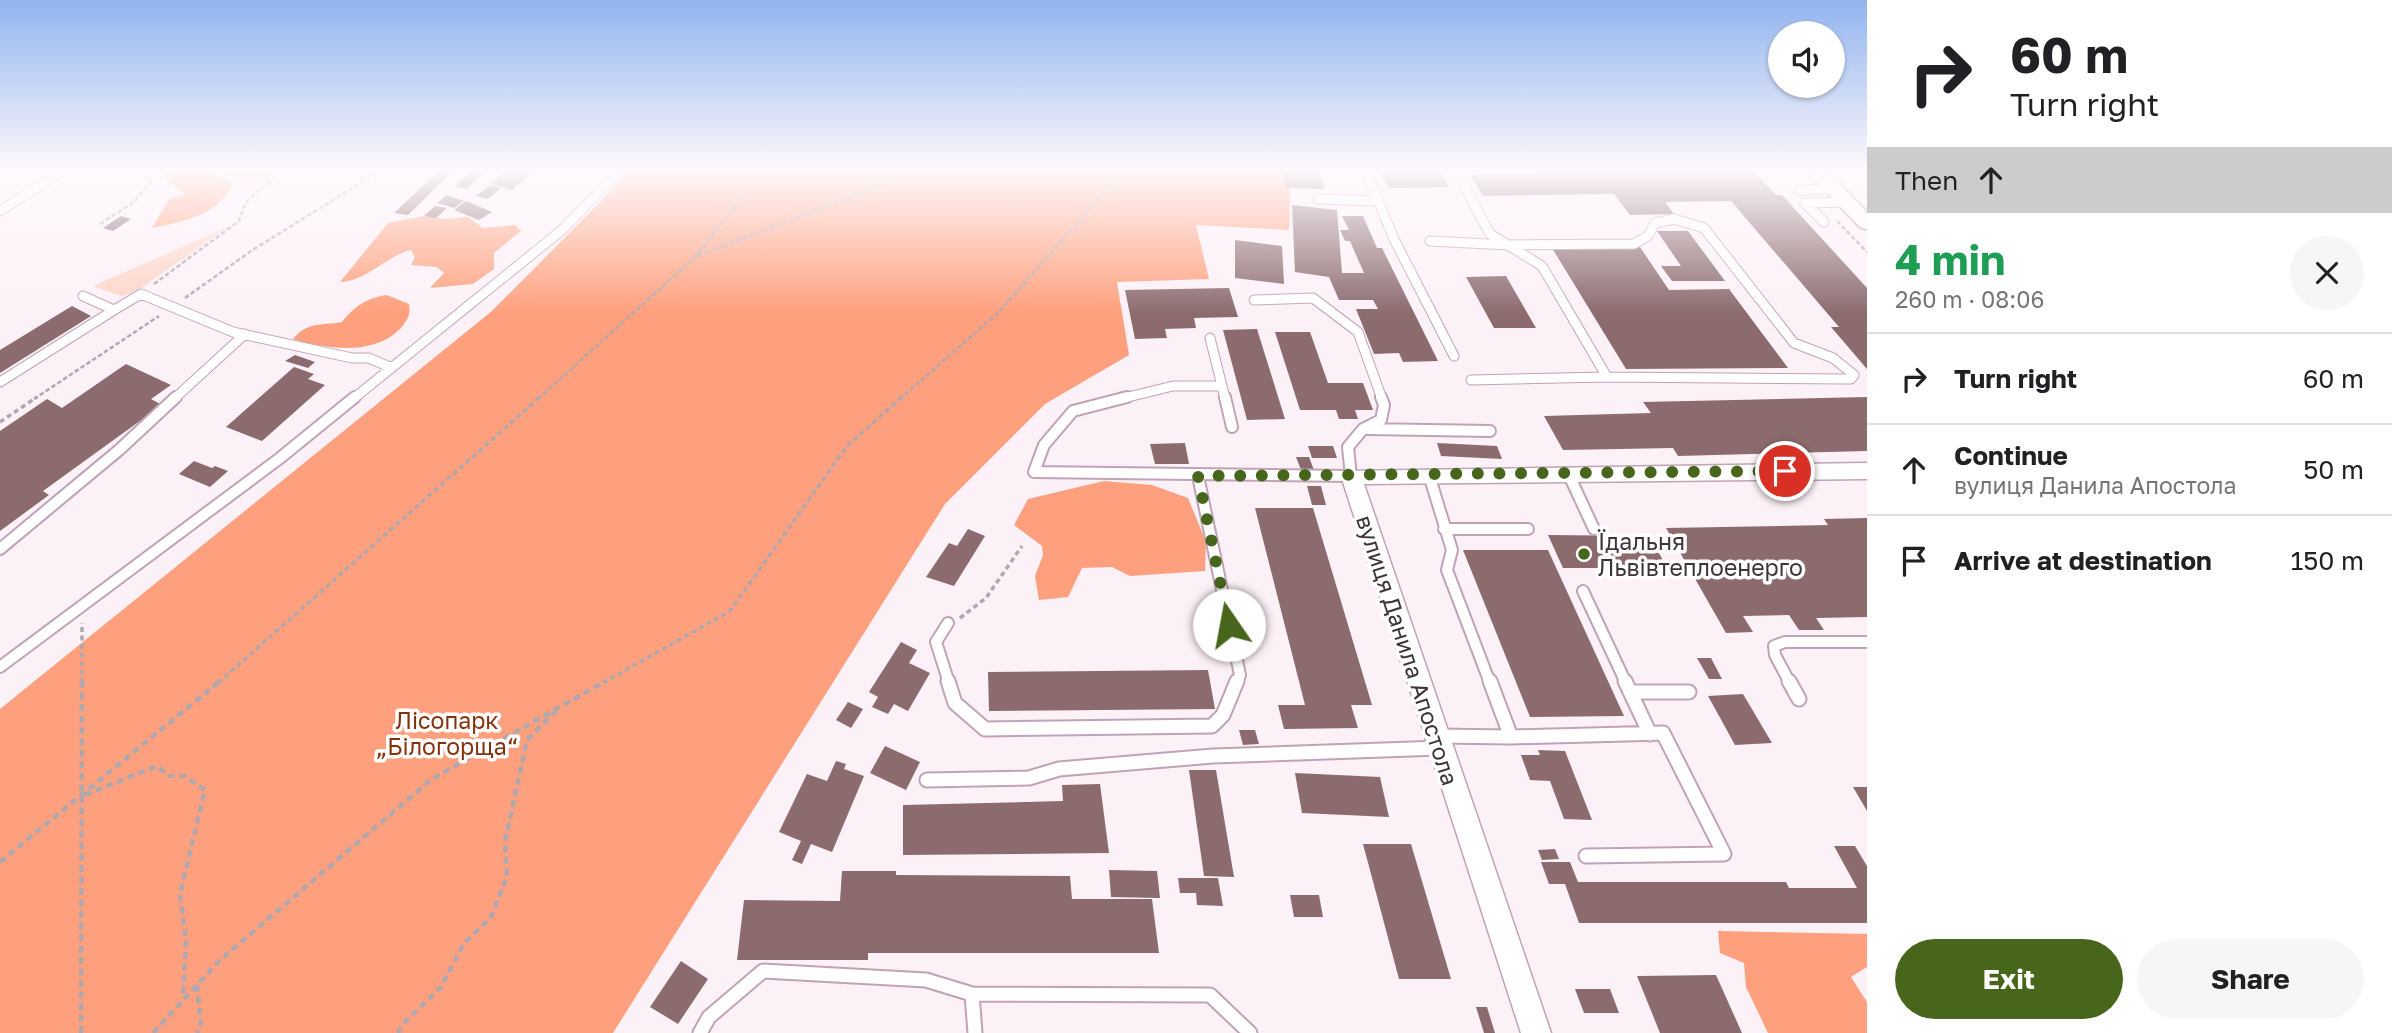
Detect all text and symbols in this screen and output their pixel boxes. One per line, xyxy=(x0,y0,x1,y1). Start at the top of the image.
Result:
map controls xyxy=(1768,21,1845,98)
button: sound xyxy=(1768,21,1845,98)
text: 60 m xyxy=(2010,25,2128,84)
icon: right xyxy=(1895,28,1986,119)
text: Turn right xyxy=(2010,85,2159,123)
icon: ahead xyxy=(1972,161,2010,199)
text: Then xyxy=(1895,165,1958,196)
text: 4 min xyxy=(1895,234,2005,284)
button: close xyxy=(2290,236,2364,310)
text: 260 m · 08:06 xyxy=(1895,285,2044,313)
icon: right xyxy=(1895,360,1933,398)
text: Turn right xyxy=(1954,363,2077,394)
text: 60 m xyxy=(2303,363,2364,394)
text: Continue xyxy=(1954,440,2068,471)
pin xyxy=(1755,441,1815,501)
icon: ahead xyxy=(1895,451,1933,489)
icon: arrive xyxy=(1766,452,1804,490)
text: 50 m xyxy=(2303,454,2364,485)
text: вулиця Данила Апостола xyxy=(1954,471,2236,499)
street label: вулиця Данила Апостола xyxy=(1351,511,1465,789)
place label: Їдальня Львівтеплоенерго xyxy=(1597,527,1803,581)
icon: arrive xyxy=(1895,542,1933,580)
text: Arrive at destination xyxy=(1954,545,2212,576)
text: 150 m xyxy=(2291,545,2364,576)
marker: Їдальня Львівтеплоенерго xyxy=(1576,546,1592,562)
position arrow xyxy=(1192,588,1266,662)
park label: Лісопарк „Білогорща“ xyxy=(376,706,518,760)
button: Exit xyxy=(1895,939,2123,1019)
button: Share xyxy=(2137,939,2364,1019)

